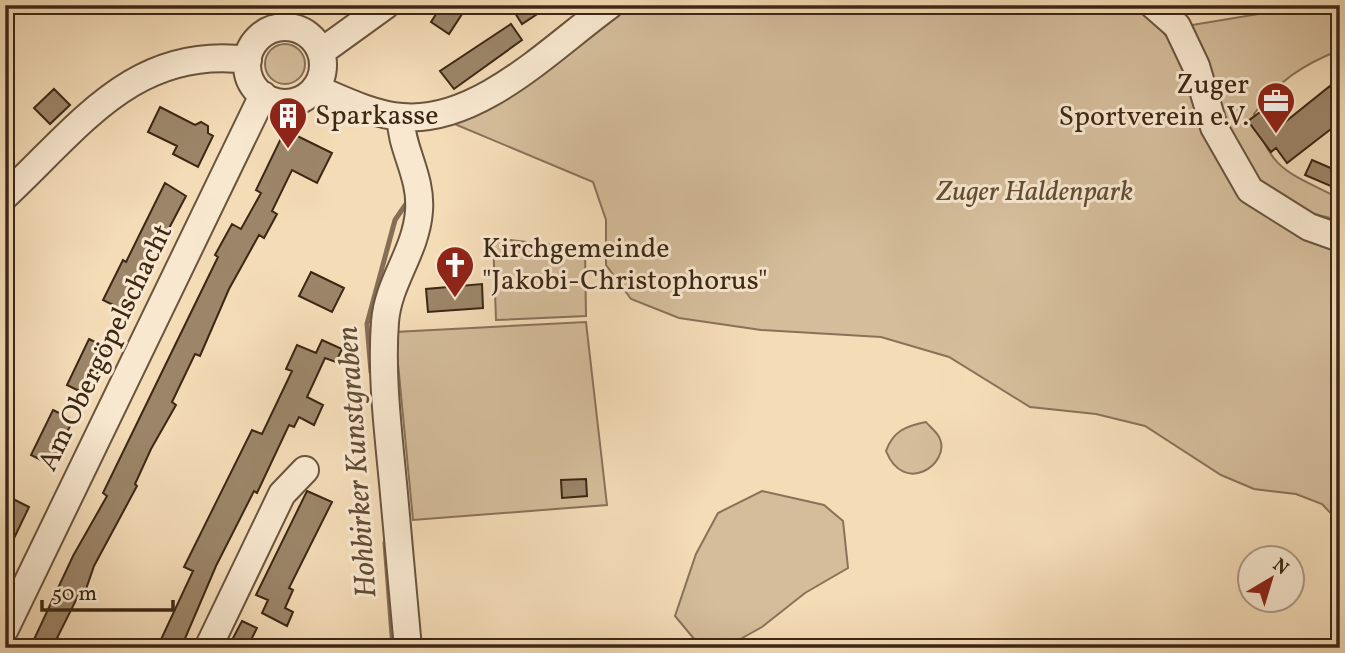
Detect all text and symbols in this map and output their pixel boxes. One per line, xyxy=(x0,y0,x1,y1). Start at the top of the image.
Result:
place label: Zuger Sportverein e.V. xyxy=(1059,66,1249,137)
office icon: Zuger Sportverein e.V. xyxy=(1255,80,1297,135)
building icon: Sparkasse xyxy=(267,95,309,150)
place label: Sparkasse xyxy=(315,97,439,136)
park label: Zuger Haldenpark xyxy=(936,173,1133,212)
street label: Am Obergöpelschacht xyxy=(29,218,183,478)
place label: Kirchgemeinde "Jakobi-Christophorus" xyxy=(482,230,768,301)
church icon: Kirchgemeinde "Jakobi-Christophorus" xyxy=(434,244,476,299)
water label: Hohbirker Kunstgraben xyxy=(328,325,388,599)
north arrow xyxy=(1236,544,1306,614)
text: N xyxy=(1267,553,1294,582)
scale bar xyxy=(42,569,173,613)
text: 50 m xyxy=(52,580,97,609)

